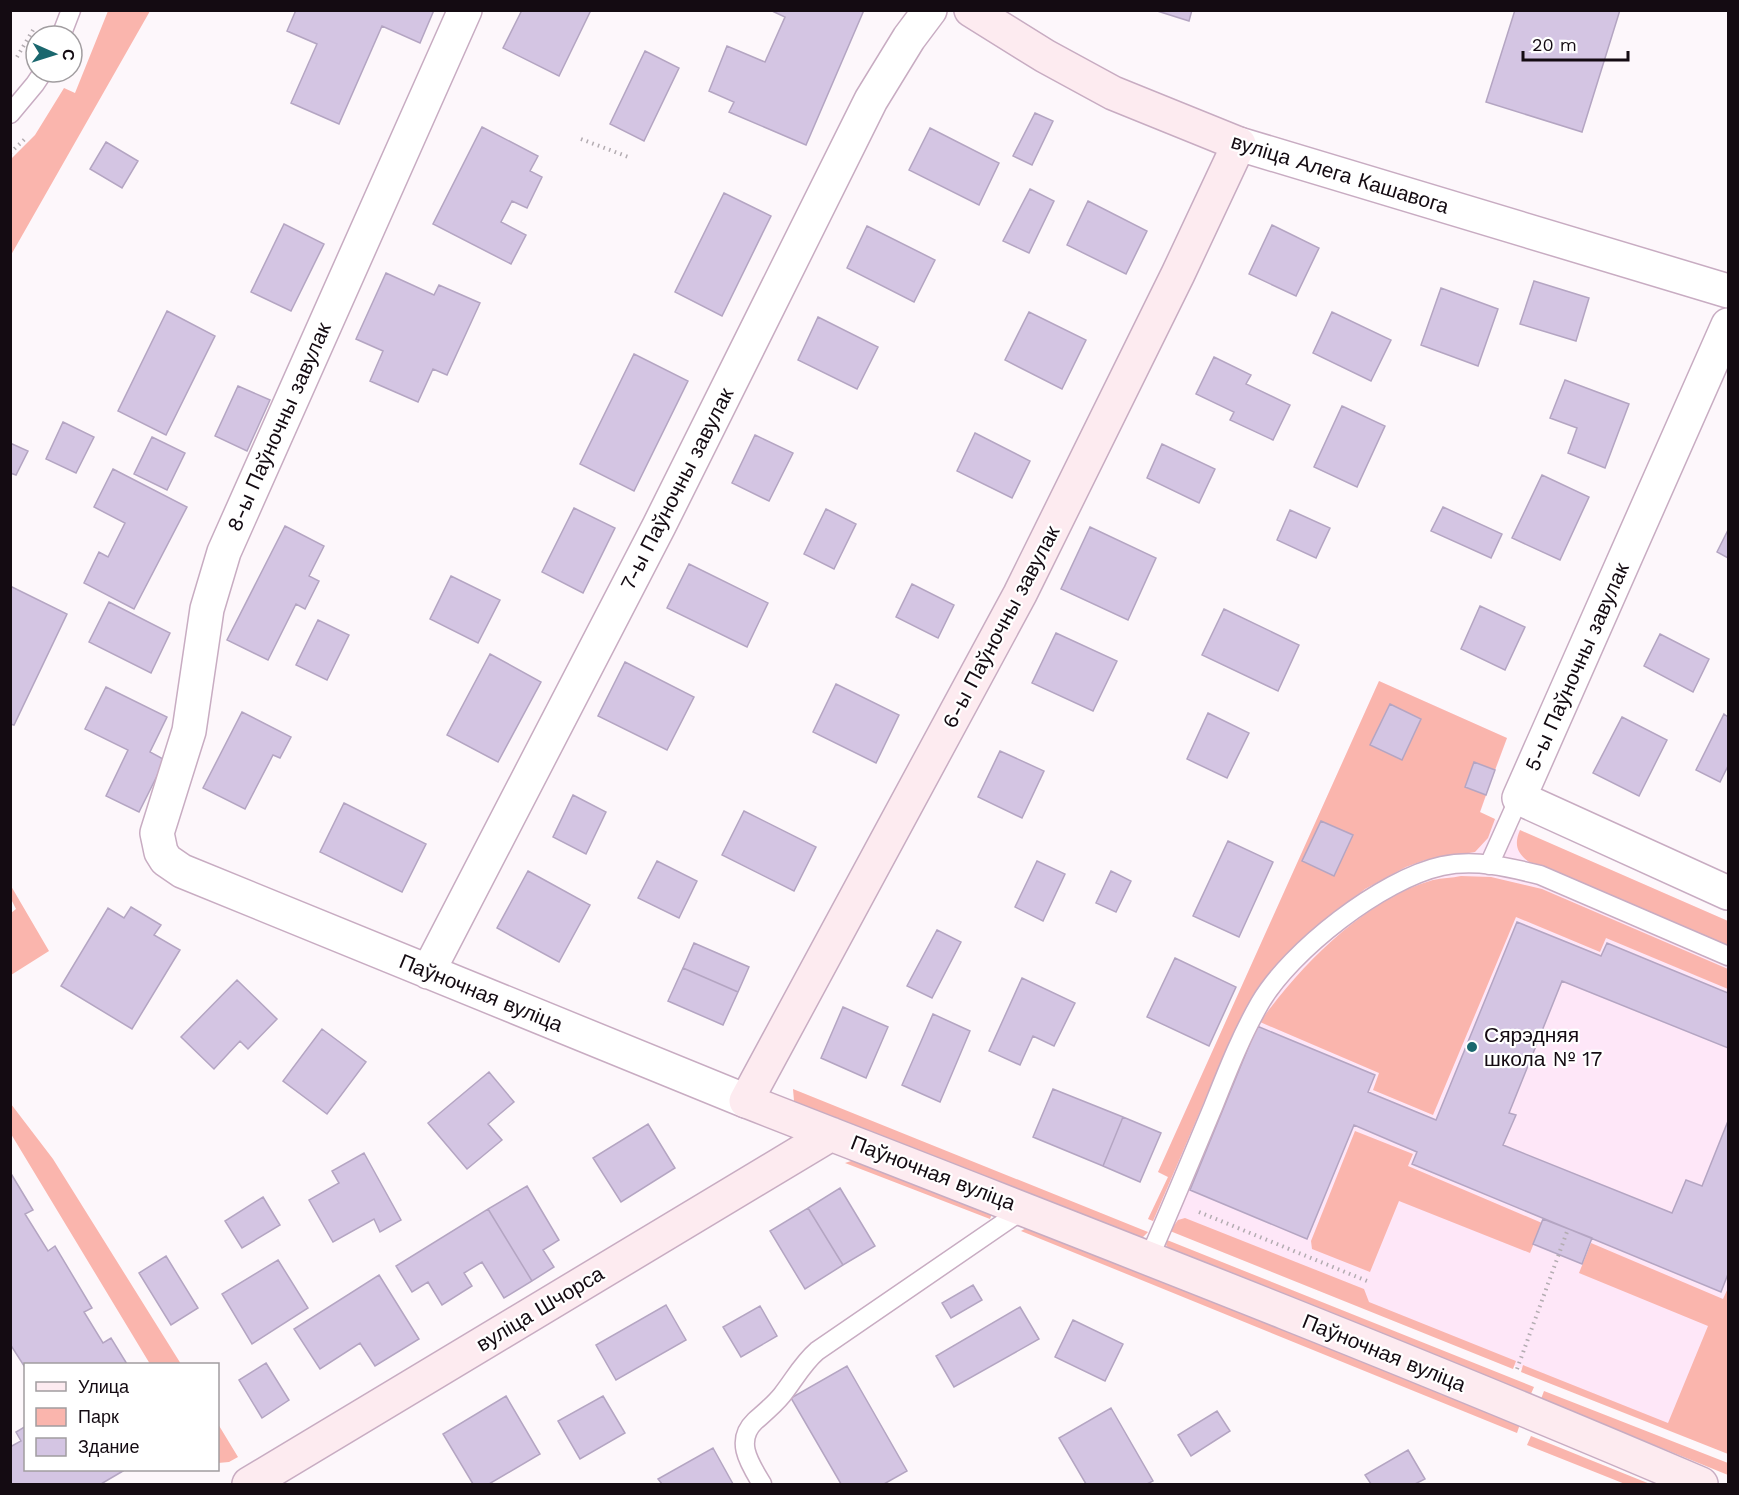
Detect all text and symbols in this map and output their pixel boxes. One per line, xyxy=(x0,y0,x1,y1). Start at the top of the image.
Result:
north arrow xyxy=(24,24,84,84)
scale bar xyxy=(1523,24,1628,62)
text: 20 m xyxy=(1532,34,1577,55)
text: С xyxy=(59,48,78,61)
street label: вуліца Алега Кашавога xyxy=(1228,128,1452,219)
street label: 8-ы Паўночны завулак xyxy=(221,318,336,535)
street label: 7-ы Паўночны завулак xyxy=(615,383,739,594)
street label: 6-ы Паўночны завулак xyxy=(937,521,1065,732)
street label: 5-ы Паўночны завулак xyxy=(1519,558,1634,775)
street label: Паўночная вуліца xyxy=(396,948,567,1037)
place label: Сярэдняя школа № 17 xyxy=(1484,1022,1602,1071)
marker: Сярэдняя школа № 17 xyxy=(1465,1040,1479,1054)
street label: Паўночная вуліца xyxy=(847,1130,1019,1216)
street label: вуліца Шчорса xyxy=(471,1261,608,1356)
street label: Паўночная вуліца xyxy=(1299,1308,1470,1397)
legend xyxy=(24,1363,219,1471)
text: Улица xyxy=(78,1376,130,1397)
text: Парк xyxy=(78,1406,119,1427)
text: Здание xyxy=(78,1436,139,1457)

